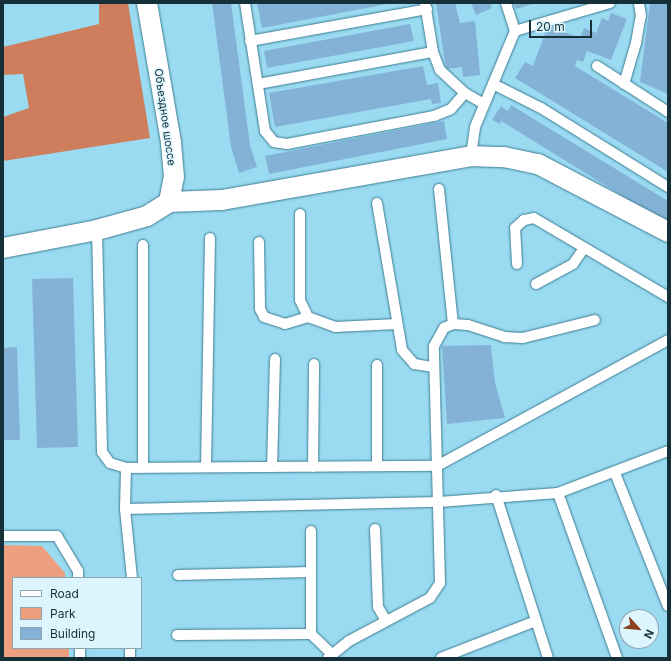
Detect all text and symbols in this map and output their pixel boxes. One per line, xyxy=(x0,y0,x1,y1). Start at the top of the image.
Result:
scale bar xyxy=(531,12,594,38)
text: 20 m xyxy=(536,19,565,34)
street label: Объездное шоссе xyxy=(152,68,178,166)
legend xyxy=(12,577,142,649)
text: Road xyxy=(50,586,79,601)
text: Park xyxy=(50,606,76,621)
north arrow xyxy=(619,609,659,649)
text: Building xyxy=(50,626,95,641)
text: N xyxy=(641,627,657,641)

